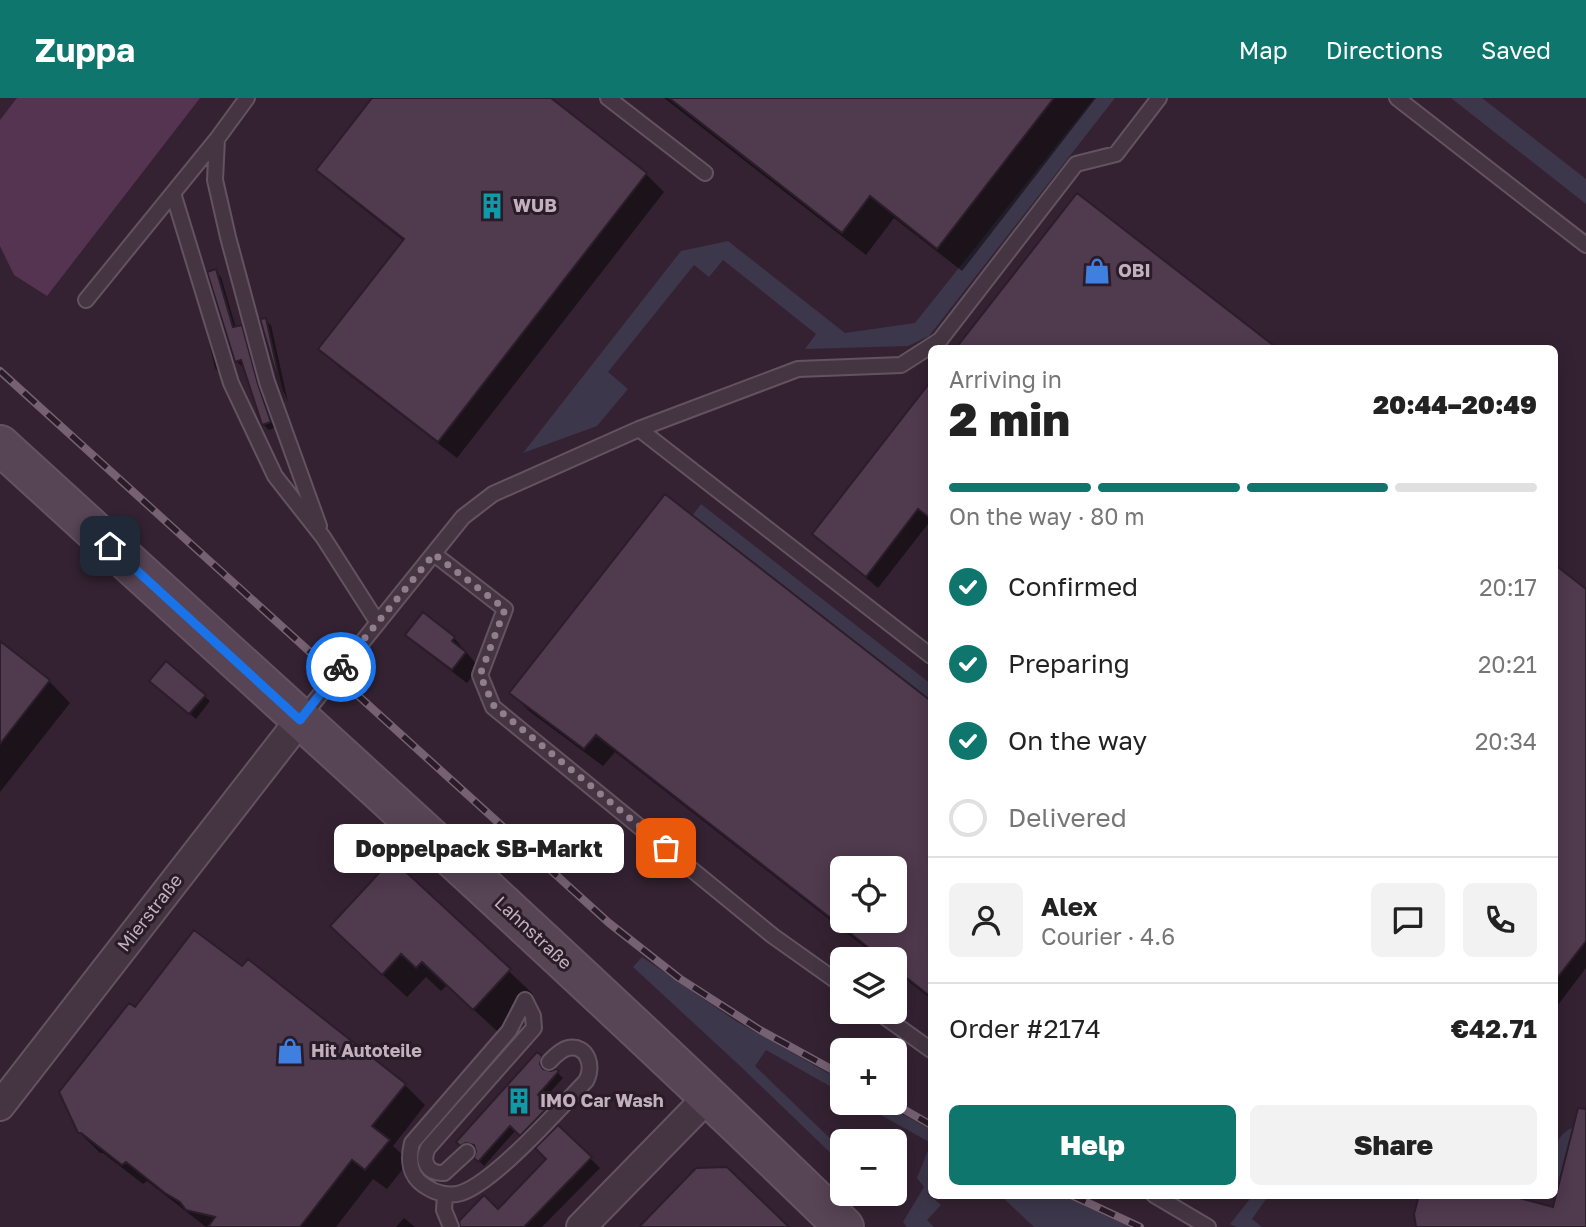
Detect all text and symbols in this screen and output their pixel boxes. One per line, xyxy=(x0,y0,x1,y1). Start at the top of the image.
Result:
text: Zuppa xyxy=(35,30,135,69)
text: Map xyxy=(1239,35,1288,64)
text: Directions xyxy=(1326,35,1443,64)
text: Saved xyxy=(1481,35,1551,64)
building icon: WUB xyxy=(477,191,507,221)
place label: WUB xyxy=(513,194,557,216)
shop icon: OBI xyxy=(1082,256,1112,286)
place label: OBI xyxy=(1118,259,1151,281)
text: Arriving in xyxy=(949,365,1062,393)
text: 20:44–20:49 xyxy=(1373,389,1537,420)
text: 2 min xyxy=(949,391,1070,446)
text: On the way · 80 m xyxy=(949,502,1145,530)
pin xyxy=(80,516,140,576)
icon: home xyxy=(91,527,129,565)
icon: check xyxy=(949,568,987,606)
text: Confirmed xyxy=(1008,571,1138,602)
text: 20:17 xyxy=(1479,573,1537,601)
courier xyxy=(306,632,376,702)
icon: check xyxy=(949,645,987,683)
icon: bike xyxy=(322,648,360,686)
text: Preparing xyxy=(1008,648,1130,679)
text: 20:21 xyxy=(1478,650,1537,678)
icon: check xyxy=(949,722,987,760)
text: On the way xyxy=(1008,725,1147,756)
text: 20:34 xyxy=(1475,727,1537,755)
text: Delivered xyxy=(1008,802,1127,833)
pin xyxy=(636,818,696,878)
callout: Doppelpack SB-Markt xyxy=(334,824,624,872)
icon: bag xyxy=(647,829,685,867)
text: Doppelpack SB-Markt xyxy=(355,834,603,862)
map controls xyxy=(830,856,907,1206)
button: locate xyxy=(830,856,907,933)
street label: Mierstraße xyxy=(112,869,186,956)
button: person xyxy=(949,883,1023,957)
button: chat xyxy=(1371,883,1445,957)
button: phone xyxy=(1463,883,1537,957)
street label: Lahnstraße xyxy=(491,891,577,974)
text: Alex xyxy=(1041,891,1098,922)
text: Courier · 4.6 xyxy=(1041,922,1175,950)
button: layers xyxy=(830,947,907,1024)
text: Order #2174 xyxy=(949,1013,1101,1044)
text: €42.71 xyxy=(1451,1013,1537,1044)
shop icon: Hit Autoteile xyxy=(275,1036,305,1066)
button: + xyxy=(830,1038,907,1115)
place label: Hit Autoteile xyxy=(311,1039,422,1061)
building icon: IMO Car Wash xyxy=(504,1086,534,1116)
place label: IMO Car Wash xyxy=(540,1089,664,1111)
button: Help xyxy=(949,1105,1236,1185)
button: Share xyxy=(1250,1105,1537,1185)
button: − xyxy=(830,1129,907,1206)

